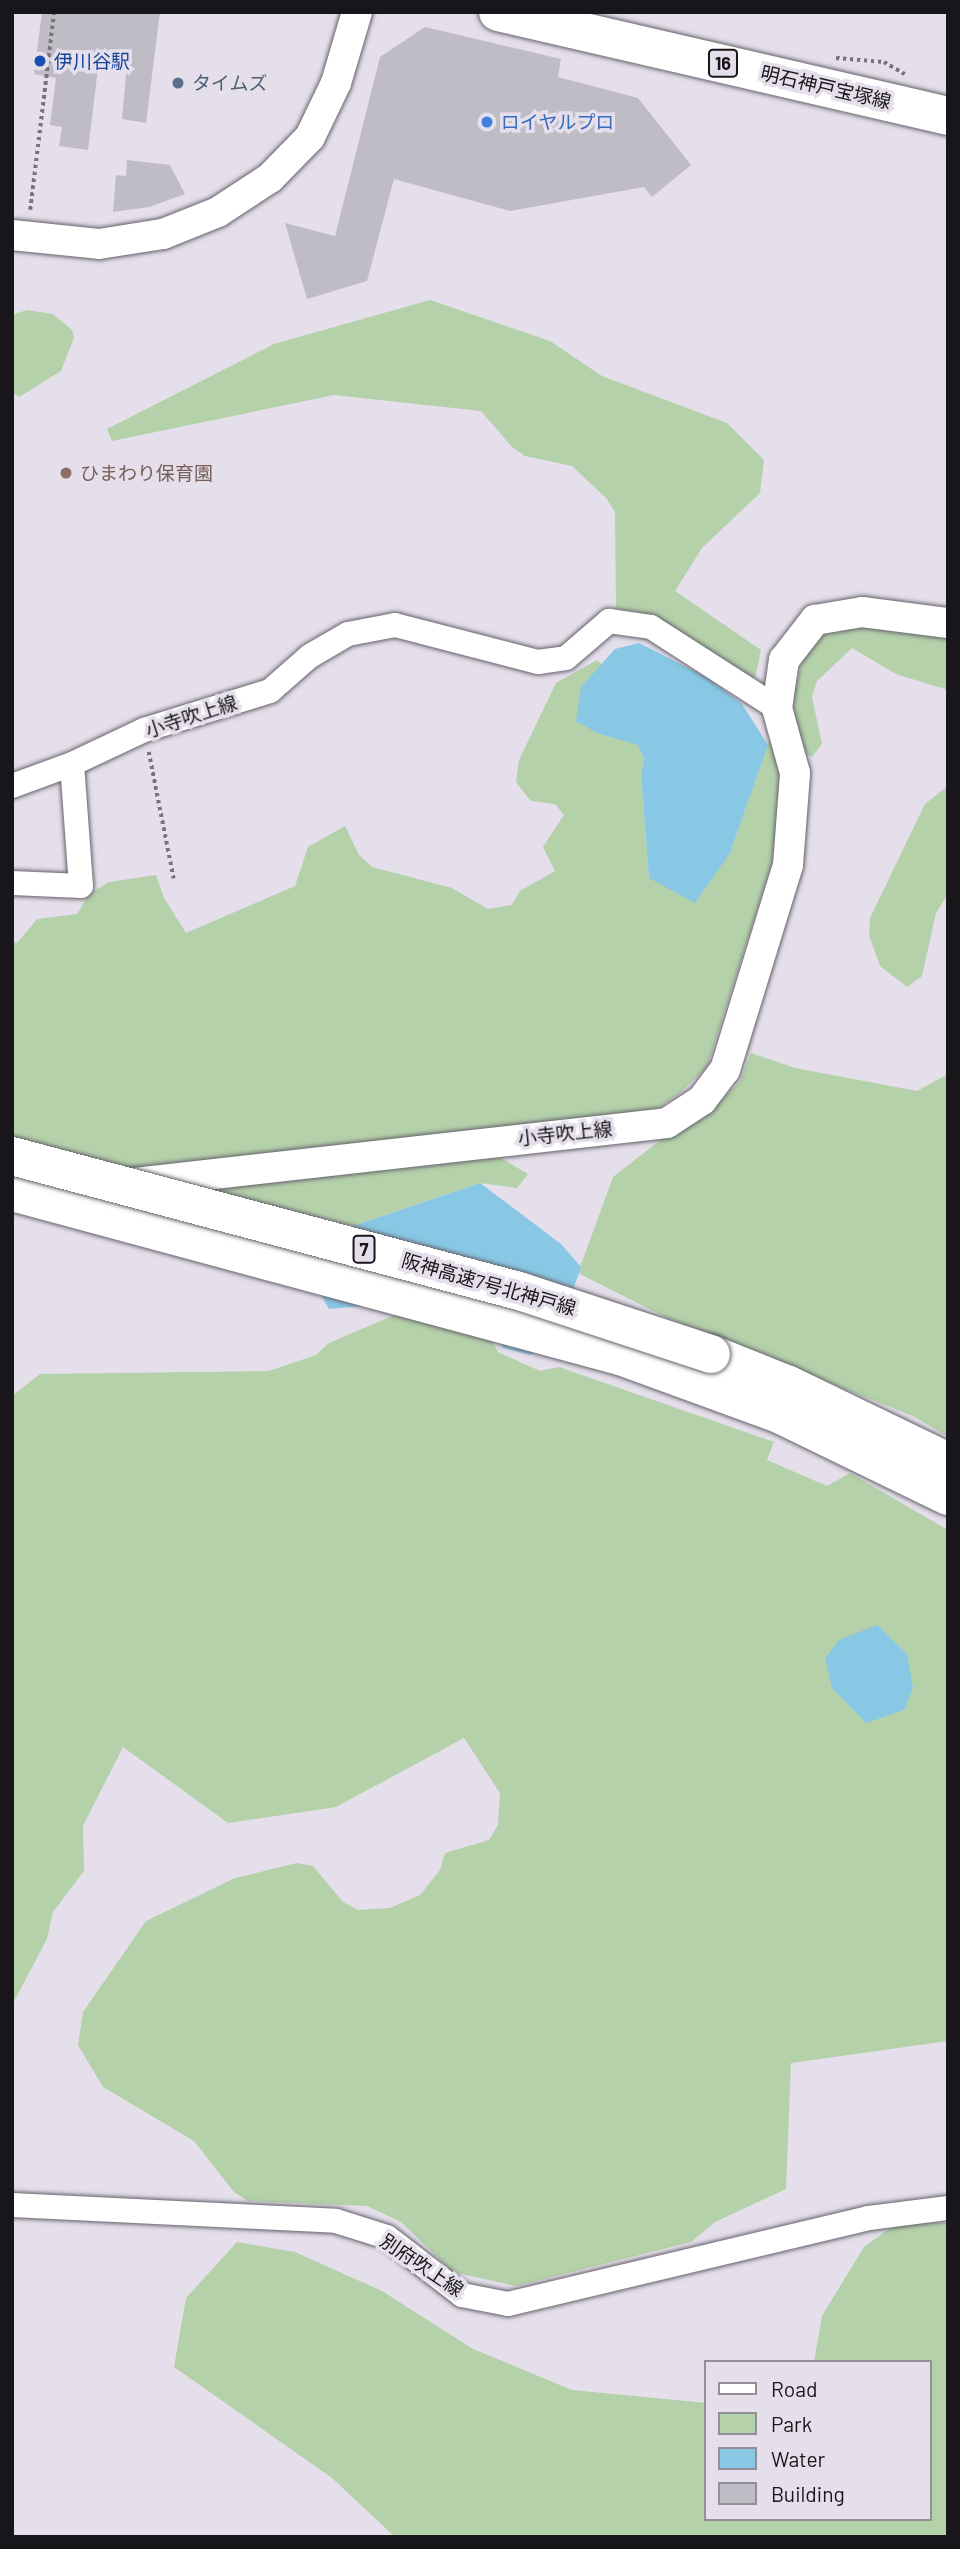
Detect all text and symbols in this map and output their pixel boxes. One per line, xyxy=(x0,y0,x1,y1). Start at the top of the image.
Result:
road number: 16 xyxy=(707,48,739,78)
place label: 伊川谷駅 xyxy=(54,50,130,72)
marker: 伊川谷駅 xyxy=(32,53,48,69)
street label: 明石神戸宝塚線 xyxy=(759,61,893,113)
place label: タイムズ xyxy=(192,72,268,94)
marker: タイムズ xyxy=(170,75,186,91)
place label: ロイヤルプロ xyxy=(501,111,615,133)
marker: ロイヤルプロ xyxy=(479,114,495,130)
place label: ひまわり保育園 xyxy=(80,462,213,484)
marker: ひまわり保育園 xyxy=(58,465,74,481)
street label: 小寺吹上線 xyxy=(142,690,240,742)
street label: 小寺吹上線 xyxy=(517,1117,613,1149)
road number: 7 xyxy=(352,1234,376,1264)
street label: 阪神高速7号北神戸線 xyxy=(399,1248,579,1320)
street label: 別府吹上線 xyxy=(376,2229,468,2301)
legend xyxy=(704,2360,932,2521)
text: Road xyxy=(771,2376,817,2401)
text: Park xyxy=(771,2411,812,2436)
text: Water xyxy=(771,2446,825,2471)
text: Building xyxy=(771,2481,845,2506)

